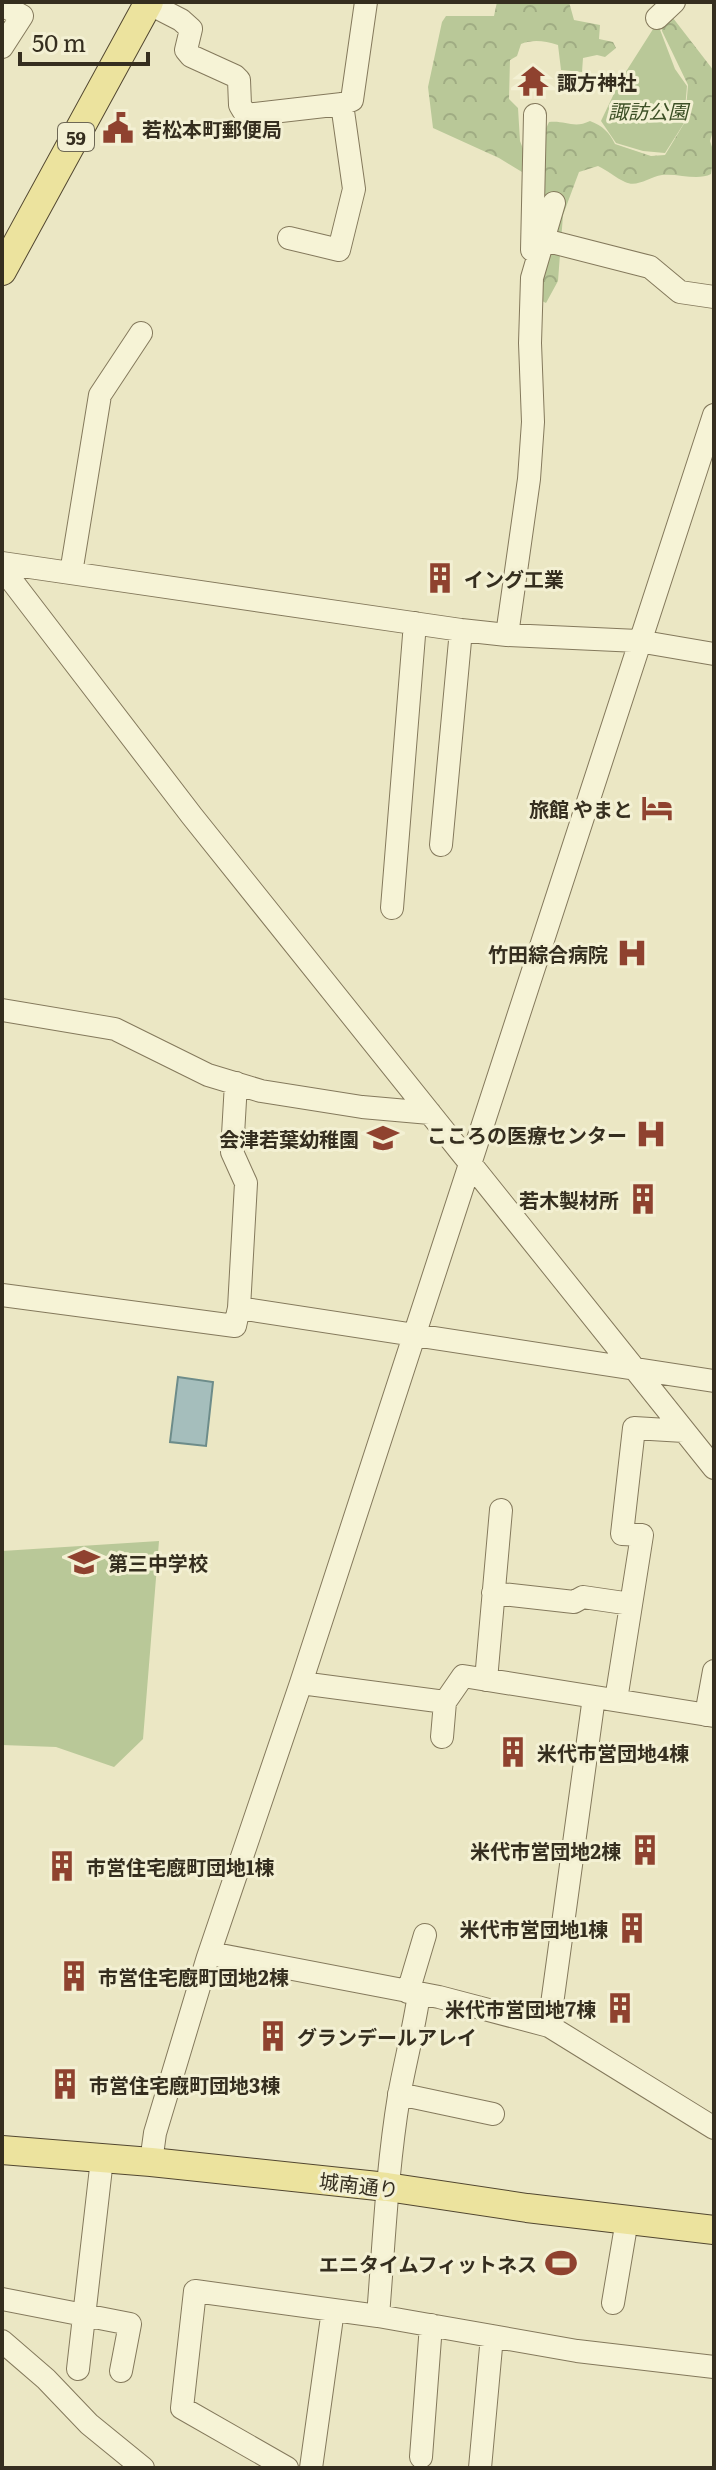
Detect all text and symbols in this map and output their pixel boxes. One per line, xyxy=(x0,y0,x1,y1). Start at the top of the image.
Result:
scale bar xyxy=(20,16,148,66)
text: 50 m xyxy=(32,24,86,59)
temple icon: 諏方神社 xyxy=(516,64,550,98)
place label: 諏方神社 xyxy=(557,66,637,96)
park label: 諏訪公園 xyxy=(608,95,691,125)
public building icon: 若松本町郵便局 xyxy=(101,111,135,145)
place label: 若松本町郵便局 xyxy=(142,113,282,143)
road number: 59 xyxy=(58,123,94,151)
building icon: イング工業 xyxy=(423,561,457,595)
place label: イング工業 xyxy=(464,563,564,593)
hotel icon: 旅館 やまと xyxy=(640,791,674,825)
place label: 旅館 やまと xyxy=(529,793,633,823)
hospital icon: 竹田綜合病院 xyxy=(615,936,649,970)
place label: 竹田綜合病院 xyxy=(488,938,608,968)
hospital icon: こころの医療センター xyxy=(634,1117,668,1151)
place label: こころの医療センター xyxy=(427,1119,627,1149)
school or university icon: 会津若葉幼稚園 xyxy=(366,1121,400,1155)
place label: 会津若葉幼稚園 xyxy=(219,1123,359,1153)
building icon: 若木製材所 xyxy=(626,1182,660,1216)
place label: 若木製材所 xyxy=(519,1184,619,1214)
school or university icon: 第三中学校 xyxy=(67,1545,101,1579)
place label: 第三中学校 xyxy=(108,1547,208,1577)
building icon: 米代市営団地4棟 xyxy=(496,1735,530,1769)
place label: 米代市営団地4棟 xyxy=(537,1737,689,1767)
building icon: 米代市営団地2棟 xyxy=(628,1833,662,1867)
place label: 米代市営団地2棟 xyxy=(470,1835,621,1865)
building icon: 市営住宅廐町団地1棟 xyxy=(45,1849,79,1883)
place label: 市営住宅廐町団地1棟 xyxy=(86,1851,274,1881)
building icon: 米代市営団地1棟 xyxy=(615,1911,649,1945)
place label: 米代市営団地1棟 xyxy=(460,1913,608,1943)
building icon: 市営住宅廐町団地2棟 xyxy=(57,1959,91,1993)
place label: 市営住宅廐町団地2棟 xyxy=(98,1961,289,1991)
building icon: 米代市営団地7棟 xyxy=(603,1991,637,2025)
place label: 米代市営団地7棟 xyxy=(445,1993,596,2023)
building icon: グランデールアレイ xyxy=(256,2019,290,2053)
place label: グランデールアレイ xyxy=(297,2021,477,2051)
building icon: 市営住宅廐町団地3棟 xyxy=(48,2067,82,2101)
place label: 市営住宅廐町団地3棟 xyxy=(89,2069,280,2099)
street label: 城南通り xyxy=(317,2164,401,2204)
sports icon: エニタイムフィットネス xyxy=(544,2246,578,2280)
place label: エニタイムフィットネス xyxy=(319,2248,537,2278)

